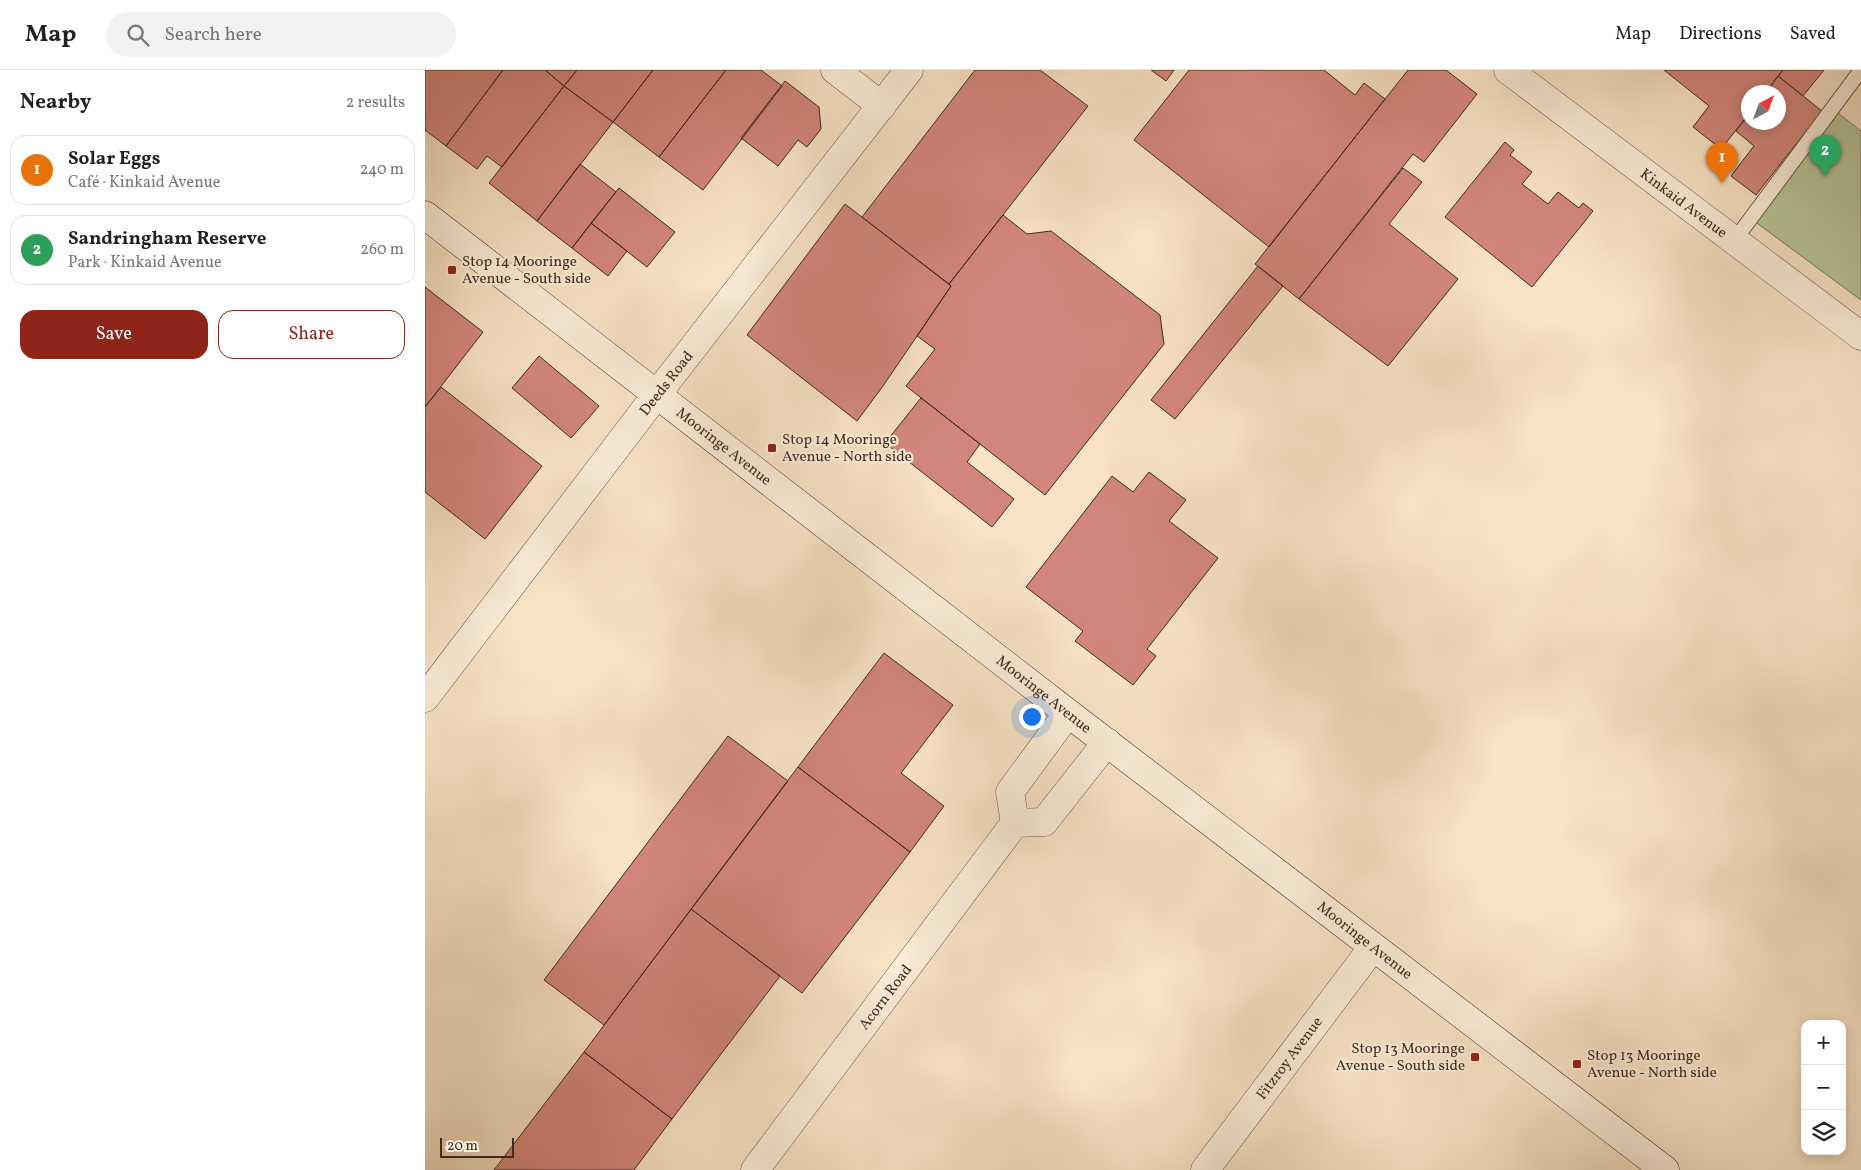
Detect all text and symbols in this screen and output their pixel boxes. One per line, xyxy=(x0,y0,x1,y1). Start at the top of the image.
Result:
search box xyxy=(106,12,456,57)
text: Map xyxy=(25,18,76,52)
icon: search xyxy=(124,21,152,49)
text: Search here xyxy=(164,22,262,48)
text: Map xyxy=(1615,22,1651,47)
text: Directions xyxy=(1679,22,1762,47)
text: Saved xyxy=(1790,22,1836,47)
north arrow xyxy=(1741,85,1786,130)
text: Nearby xyxy=(20,88,91,117)
text: 2 results xyxy=(346,92,405,114)
pin: 2 xyxy=(1809,135,1841,176)
pin: 1 xyxy=(1706,142,1738,183)
text: Solar Eggs xyxy=(68,146,161,172)
text: 1 xyxy=(34,159,40,181)
text: 240 m xyxy=(360,159,404,181)
street label: Kinkaid Avenue xyxy=(1635,164,1731,244)
text: Café · Kinkaid Avenue xyxy=(68,172,220,194)
text: Sandringham Reserve xyxy=(68,226,267,252)
text: 2 xyxy=(33,239,41,261)
text: 260 m xyxy=(360,239,404,261)
text: Park · Kinkaid Avenue xyxy=(68,252,222,274)
place label: Stop 14 Mooringe Avenue - South side xyxy=(462,252,591,290)
marker: Stop 14 Mooringe Avenue - South side xyxy=(446,264,458,276)
button: Save xyxy=(20,310,208,359)
button: Share xyxy=(218,310,405,359)
street label: Deeds Road xyxy=(635,347,699,421)
street label: Mooringe Avenue xyxy=(671,403,775,491)
place label: Stop 14 Mooringe Avenue - North side xyxy=(782,430,912,468)
marker: Stop 14 Mooringe Avenue - North side xyxy=(766,442,778,454)
street label: Mooringe Avenue xyxy=(991,651,1095,739)
your location xyxy=(1019,704,1045,730)
street label: Mooringe Avenue xyxy=(1312,897,1416,985)
street label: Acorn Road xyxy=(855,961,918,1035)
street label: Fitzroy Avenue xyxy=(1252,1013,1328,1105)
map controls xyxy=(1801,1020,1846,1155)
button: + xyxy=(1801,1020,1846,1065)
place label: Stop 13 Mooringe Avenue - South side xyxy=(1336,1039,1465,1077)
place label: Stop 13 Mooringe Avenue - North side xyxy=(1587,1046,1717,1084)
marker: Stop 13 Mooringe Avenue - South side xyxy=(1469,1051,1481,1063)
marker: Stop 13 Mooringe Avenue - North side xyxy=(1571,1058,1583,1070)
button: − xyxy=(1801,1065,1846,1110)
button: layers xyxy=(1801,1110,1846,1155)
scale bar xyxy=(440,1135,514,1158)
text: 20 m xyxy=(447,1137,478,1156)

